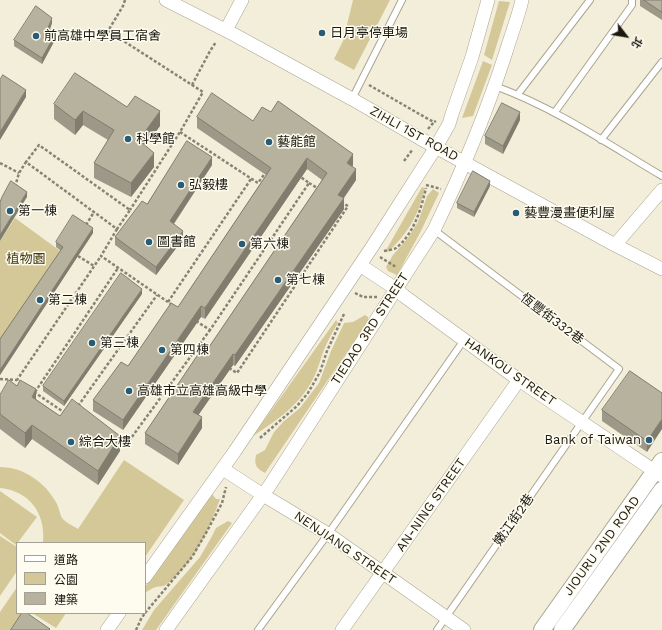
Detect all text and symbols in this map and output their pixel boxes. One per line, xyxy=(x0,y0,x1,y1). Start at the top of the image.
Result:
north arrow xyxy=(606,16,646,56)
place label: 日月亭停車場 xyxy=(330,25,408,41)
place label: 前高雄中學員工宿舍 xyxy=(44,28,161,44)
marker: 日月亭停車場 xyxy=(317,28,327,38)
marker: 前高雄中學員工宿舍 xyxy=(31,31,41,41)
text: 北 xyxy=(628,34,645,51)
street label: ZIHLI 1ST ROAD xyxy=(367,103,461,165)
place label: 科學館 xyxy=(136,131,175,147)
marker: 科學館 xyxy=(123,134,133,144)
place label: 藝能館 xyxy=(277,134,316,150)
marker: 藝能館 xyxy=(264,137,274,147)
place label: 弘毅樓 xyxy=(189,177,228,193)
marker: 弘毅樓 xyxy=(176,180,186,190)
place label: 第一棟 xyxy=(18,203,57,219)
place label: 藝豐漫畫便利屋 xyxy=(524,205,615,221)
marker: 第一棟 xyxy=(5,206,15,216)
marker: 藝豐漫畫便利屋 xyxy=(511,208,521,218)
place label: 圖書館 xyxy=(157,234,196,250)
place label: 第六棟 xyxy=(250,236,289,252)
marker: 圖書館 xyxy=(144,237,154,247)
marker: 第六棟 xyxy=(237,239,247,249)
park label: 植物園 xyxy=(7,251,45,267)
street label: TIEDAO 3RD STREET xyxy=(328,270,412,388)
place label: 第七棟 xyxy=(286,272,325,288)
marker: 第七棟 xyxy=(273,275,283,285)
street label: 恆豐街332巷 xyxy=(517,290,587,348)
place label: 第二棟 xyxy=(48,292,87,308)
marker: 第二棟 xyxy=(35,295,45,305)
place label: 第三棟 xyxy=(100,335,139,351)
street label: HANKOU STREET xyxy=(461,335,559,409)
marker: 第三棟 xyxy=(87,338,97,348)
place label: 第四棟 xyxy=(170,342,209,358)
marker: 第四棟 xyxy=(157,345,167,355)
place label: 高雄市立高雄高級中學 xyxy=(137,383,267,399)
marker: 高雄市立高雄高級中學 xyxy=(124,386,134,396)
place label: Bank of Taiwan xyxy=(545,432,641,448)
place label: 綜合大樓 xyxy=(79,434,131,450)
marker: Bank of Taiwan xyxy=(644,435,654,445)
marker: 綜合大樓 xyxy=(66,437,76,447)
street label: AN-NING STREET xyxy=(393,455,469,555)
street label: 嫩江街2巷 xyxy=(491,491,537,549)
street label: JIOURU 2ND ROAD xyxy=(561,493,643,599)
street label: NENJIANG STREET xyxy=(291,508,399,588)
legend xyxy=(16,542,146,614)
text: 道路 xyxy=(54,553,78,567)
text: 公園 xyxy=(54,573,78,587)
text: 建築 xyxy=(54,593,78,607)

